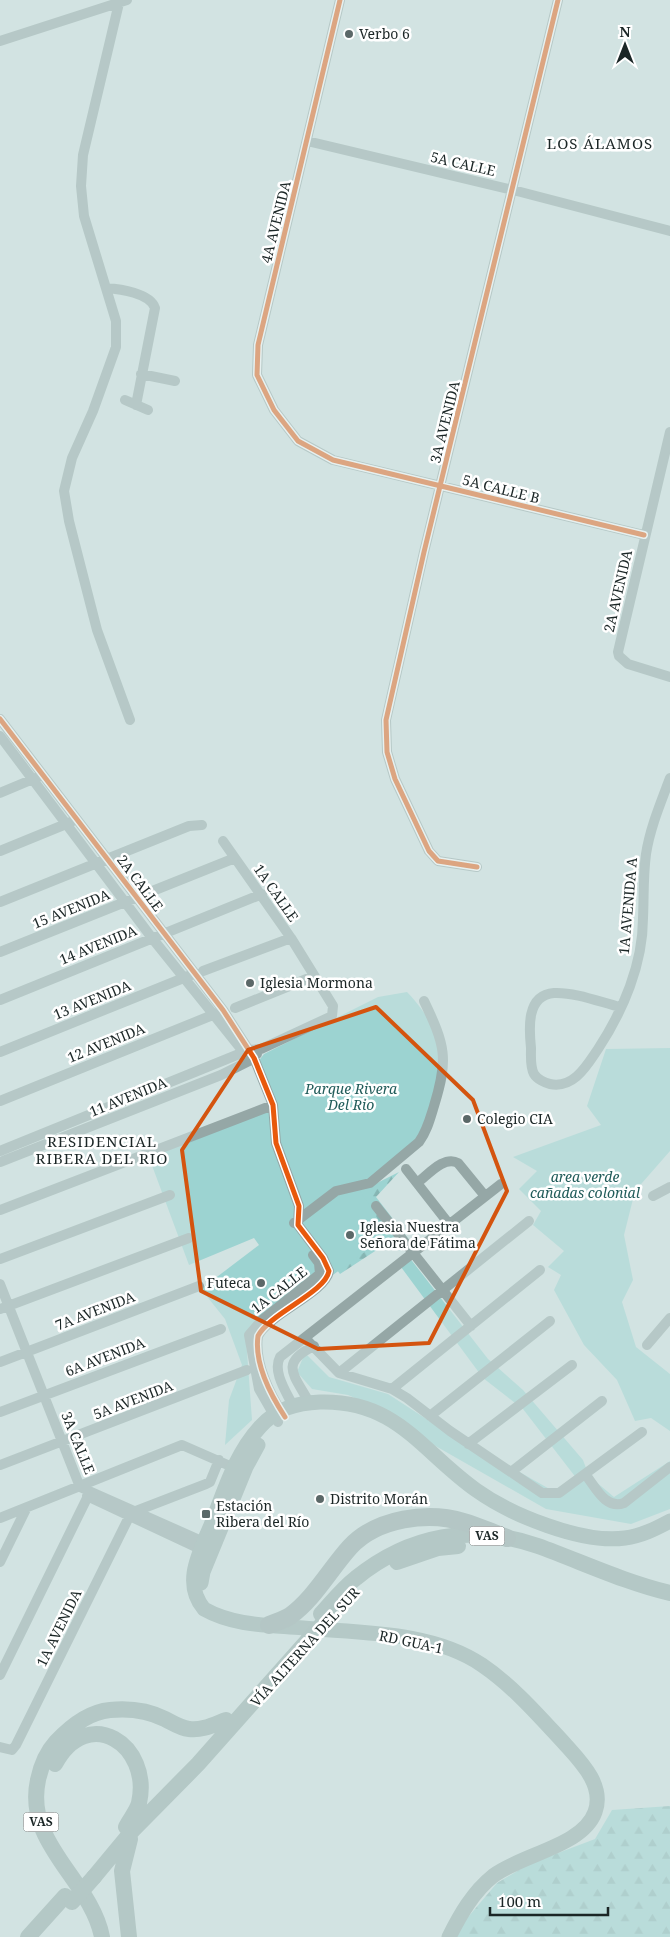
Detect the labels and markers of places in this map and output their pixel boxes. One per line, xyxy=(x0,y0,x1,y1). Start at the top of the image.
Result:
place label: Verbo 6 xyxy=(359,24,410,43)
marker: Verbo 6 xyxy=(343,28,355,40)
place label: Iglesia Mormona xyxy=(260,973,373,992)
marker: Iglesia Mormona xyxy=(244,977,256,989)
place label: Colegio CIA xyxy=(477,1109,553,1128)
marker: Colegio CIA xyxy=(461,1113,473,1125)
place label: Iglesia Nuestra Señora de Fátima xyxy=(360,1217,476,1252)
marker: Iglesia Nuestra Señora de Fátima xyxy=(344,1229,356,1241)
place label: Futeca xyxy=(207,1273,251,1292)
marker: Futeca xyxy=(255,1277,267,1289)
place label: Distrito Morán xyxy=(330,1489,428,1508)
marker: Distrito Morán xyxy=(314,1493,326,1505)
place label: Estación Ribera del Río xyxy=(216,1496,309,1531)
marker: Estación Ribera del Río xyxy=(200,1508,212,1520)

